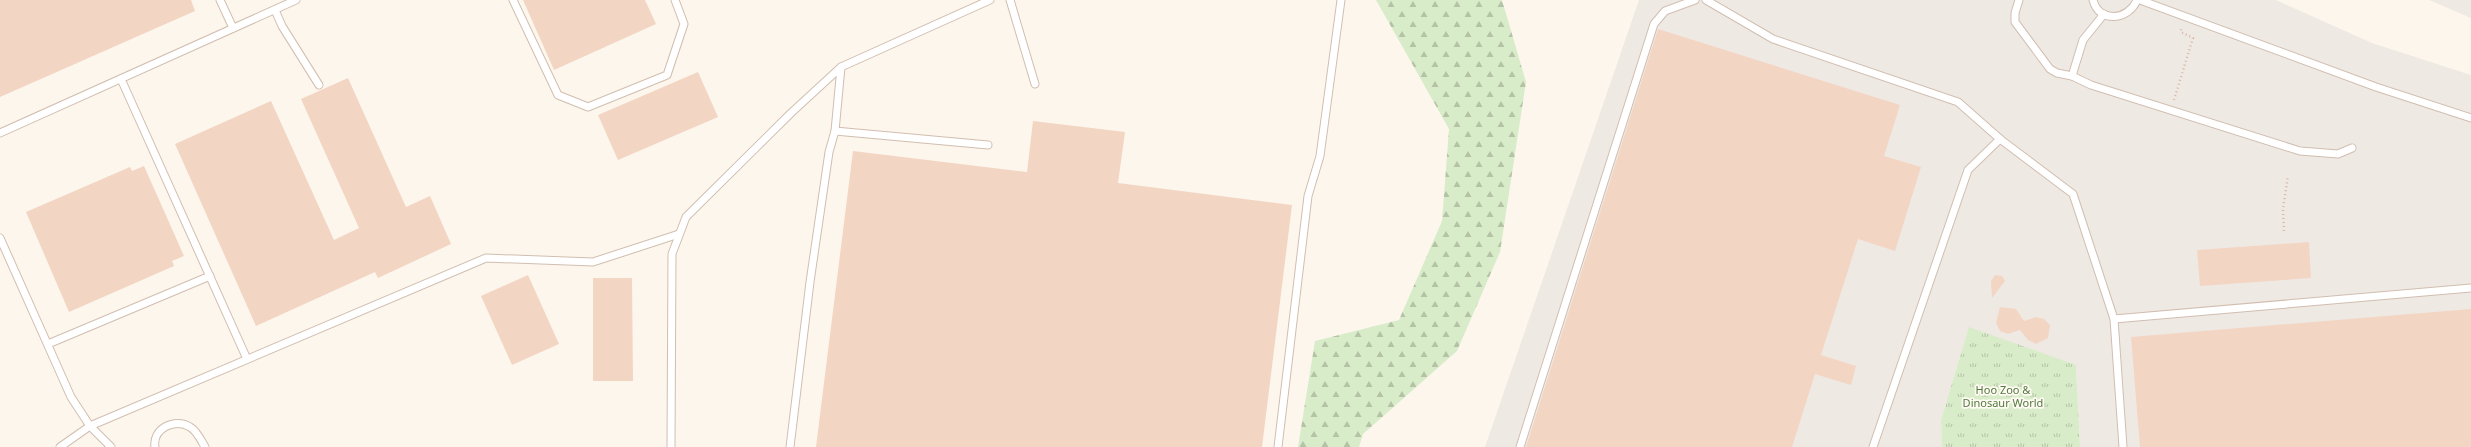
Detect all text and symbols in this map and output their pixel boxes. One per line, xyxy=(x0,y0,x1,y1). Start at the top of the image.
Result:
park label: Hoo Zoo & Dinosaur World xyxy=(1963,382,2043,410)

